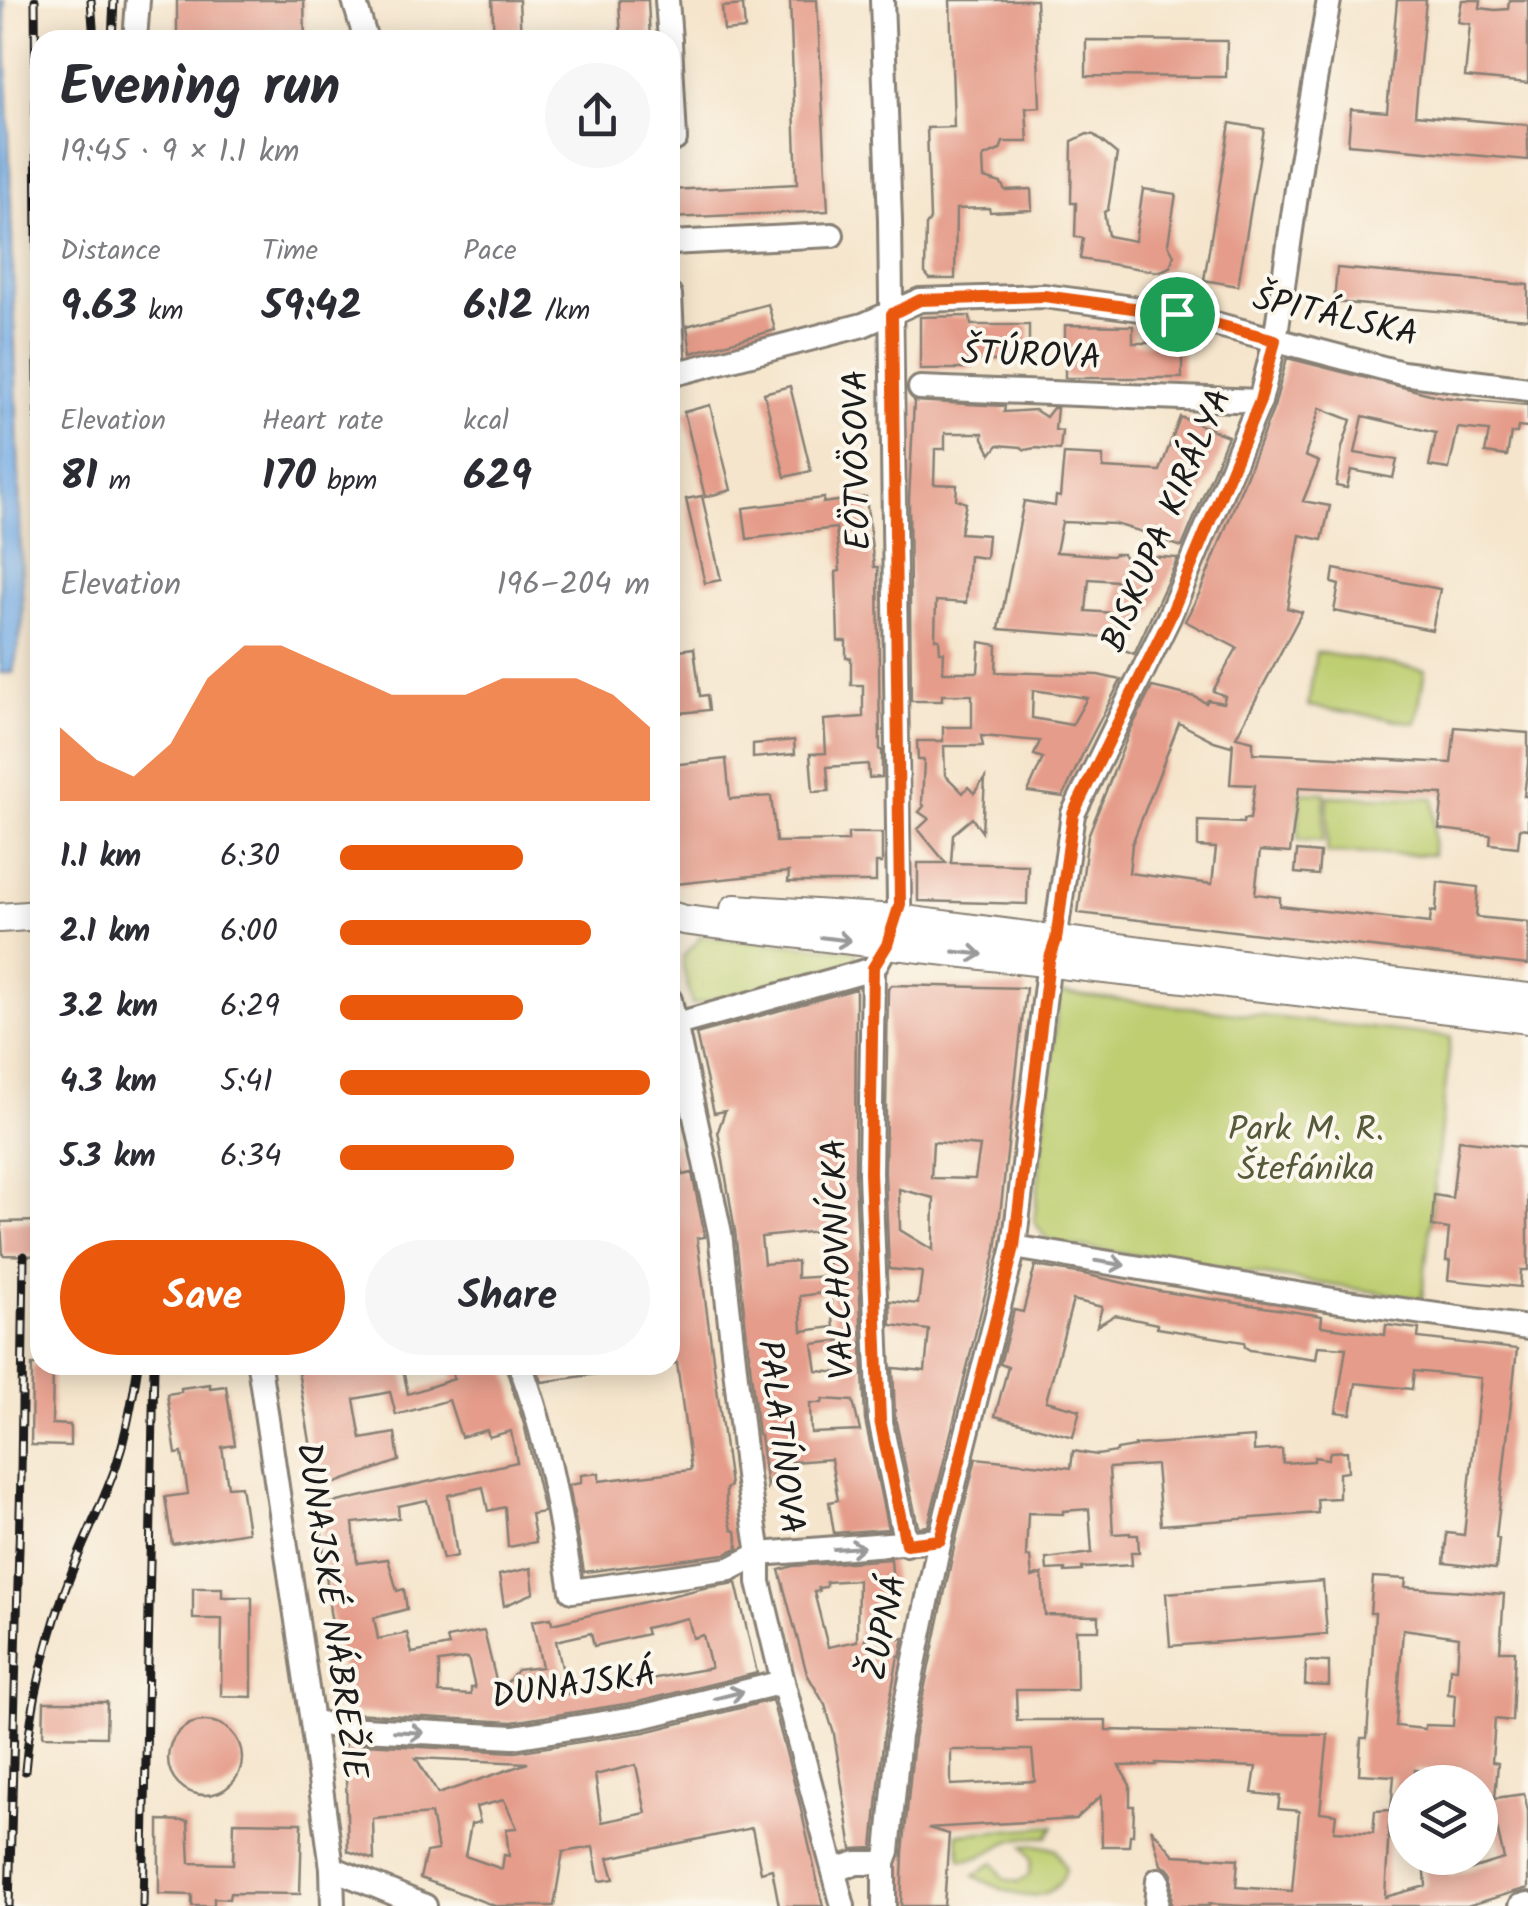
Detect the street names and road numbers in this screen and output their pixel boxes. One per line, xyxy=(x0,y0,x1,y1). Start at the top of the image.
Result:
street label: ŠPITÁLSKA xyxy=(1247,272,1423,364)
street label: ŠTÚROVA xyxy=(960,327,1102,387)
street label: EÖTVÖSOVA xyxy=(829,369,889,551)
street label: BISKUPA KIRÁLYA xyxy=(1087,381,1249,661)
street label: VALCHOVNÍCKA xyxy=(808,1138,872,1380)
street label: PALATÍNOVA xyxy=(739,1337,819,1537)
street label: DUNAJSKÉ NÁBREŽIE xyxy=(279,1439,382,1785)
street label: ŽUPNÁ xyxy=(848,1570,924,1686)
street label: DUNAJSKÁ xyxy=(488,1648,660,1726)

